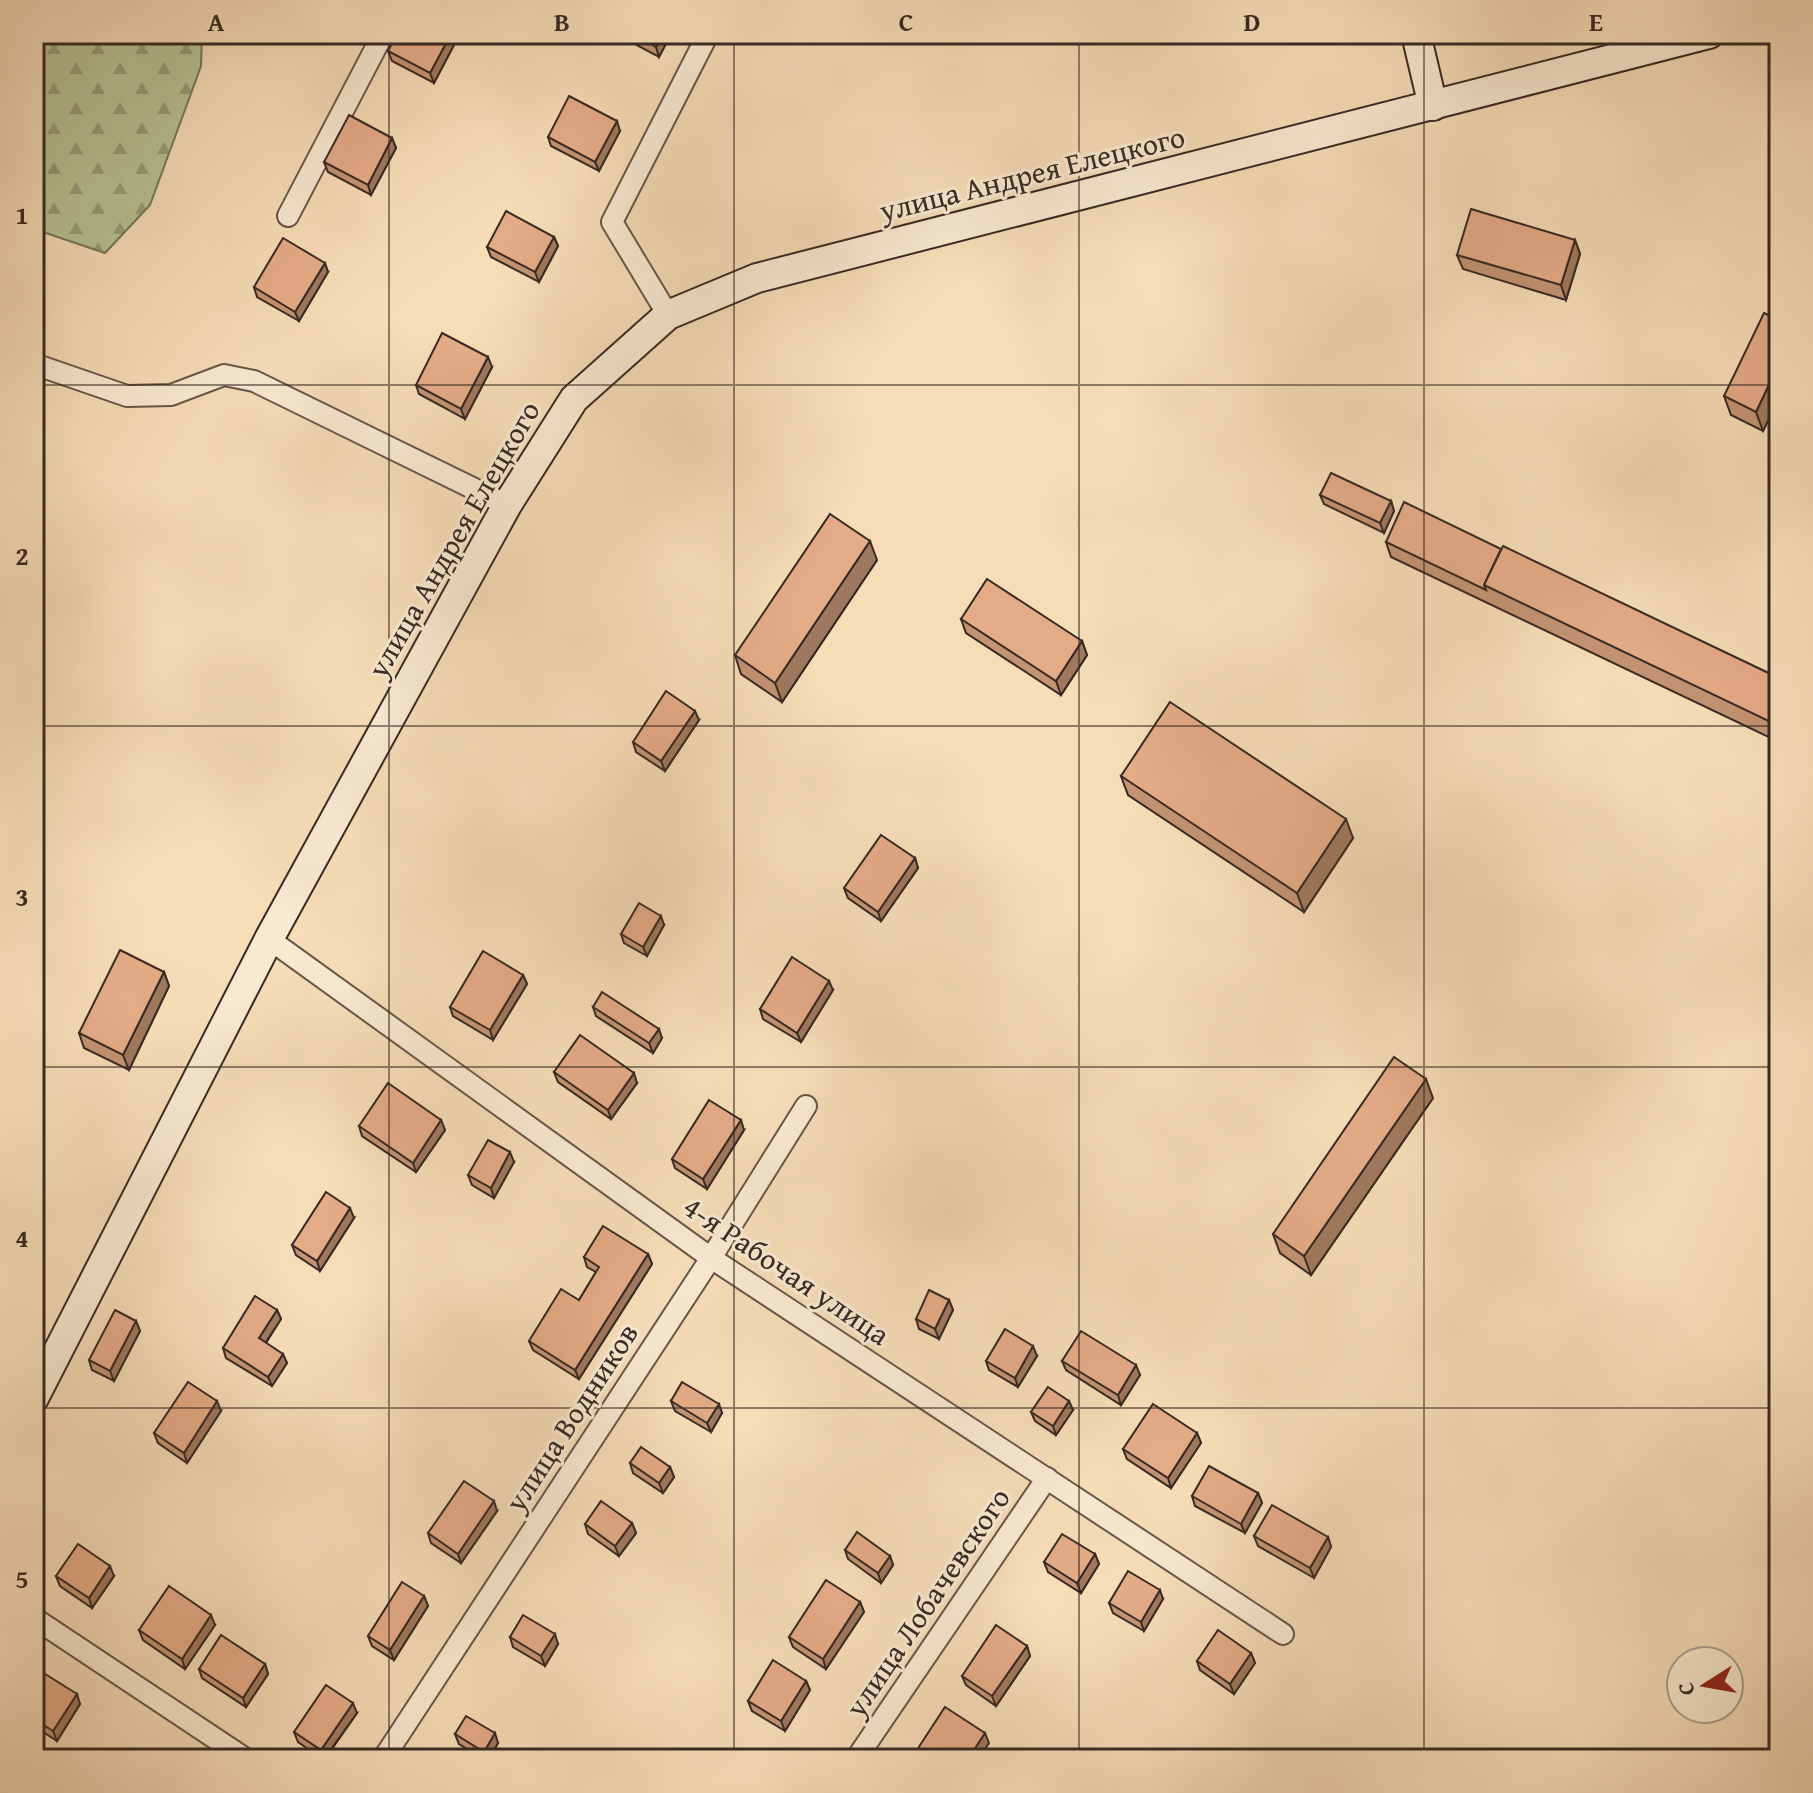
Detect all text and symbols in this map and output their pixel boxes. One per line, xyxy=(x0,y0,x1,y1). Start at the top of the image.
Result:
text: A xyxy=(208,2,225,41)
text: B xyxy=(554,2,570,41)
text: C xyxy=(899,2,913,41)
text: D xyxy=(1244,2,1260,41)
text: E xyxy=(1589,2,1603,41)
street label: улица Андрея Елецкого xyxy=(874,114,1189,232)
text: 1 xyxy=(15,195,29,234)
street label: улица Андрея Елецкого xyxy=(355,392,550,687)
text: 2 xyxy=(15,536,29,575)
text: 3 xyxy=(15,877,29,916)
street label: 4-я Рабочая улица xyxy=(675,1184,900,1356)
text: 4 xyxy=(15,1218,29,1257)
street label: улица Водников xyxy=(493,1314,649,1521)
street label: улица Лобачевского xyxy=(833,1478,1020,1727)
text: 5 xyxy=(15,1559,29,1598)
north arrow xyxy=(1665,1645,1745,1725)
text: С xyxy=(1668,1680,1702,1698)

